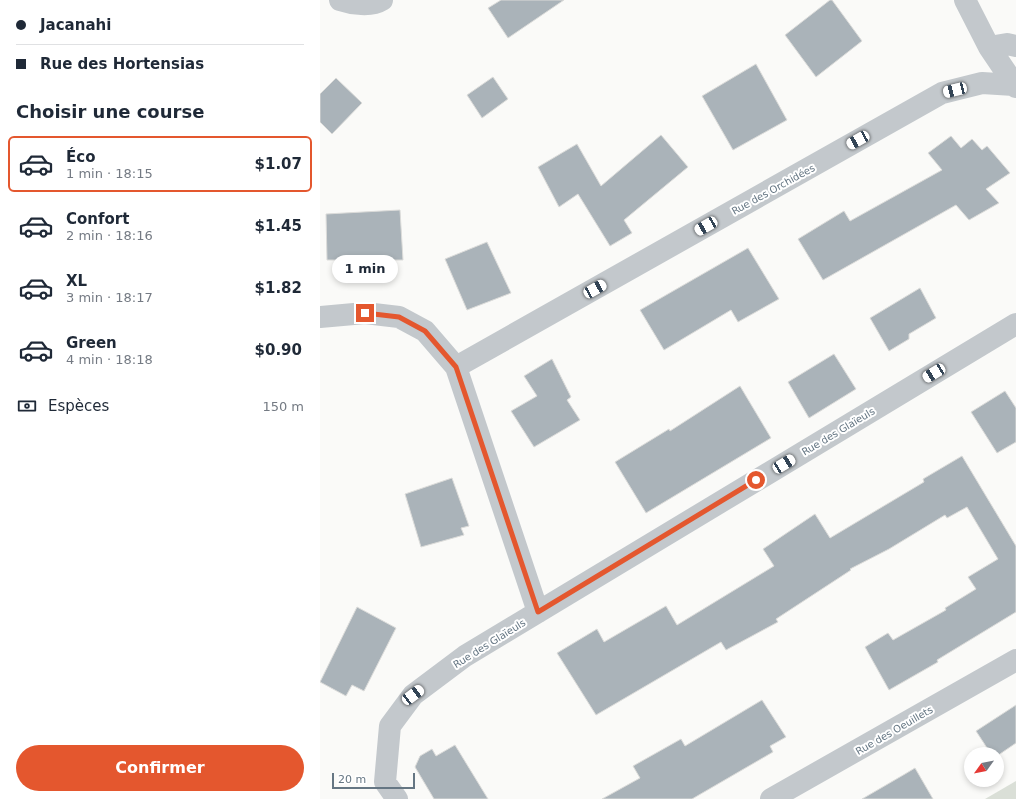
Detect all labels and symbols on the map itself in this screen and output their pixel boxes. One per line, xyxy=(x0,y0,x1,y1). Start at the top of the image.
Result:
car xyxy=(942,81,968,99)
car xyxy=(845,129,871,151)
street label: Rue des Orchidées xyxy=(730,162,817,217)
car xyxy=(693,215,719,237)
callout: 1 min xyxy=(332,255,398,283)
car xyxy=(582,278,608,300)
route end xyxy=(356,304,374,322)
car xyxy=(921,362,947,384)
street label: Rue des Glaïeuls xyxy=(800,405,877,458)
car xyxy=(771,453,797,475)
route start xyxy=(747,471,765,489)
street label: Rue des Glaïeuls xyxy=(451,617,527,670)
car xyxy=(400,683,426,707)
street label: Rue des Oeuillets xyxy=(854,704,935,757)
north arrow xyxy=(964,747,1004,787)
scale bar xyxy=(332,771,415,790)

